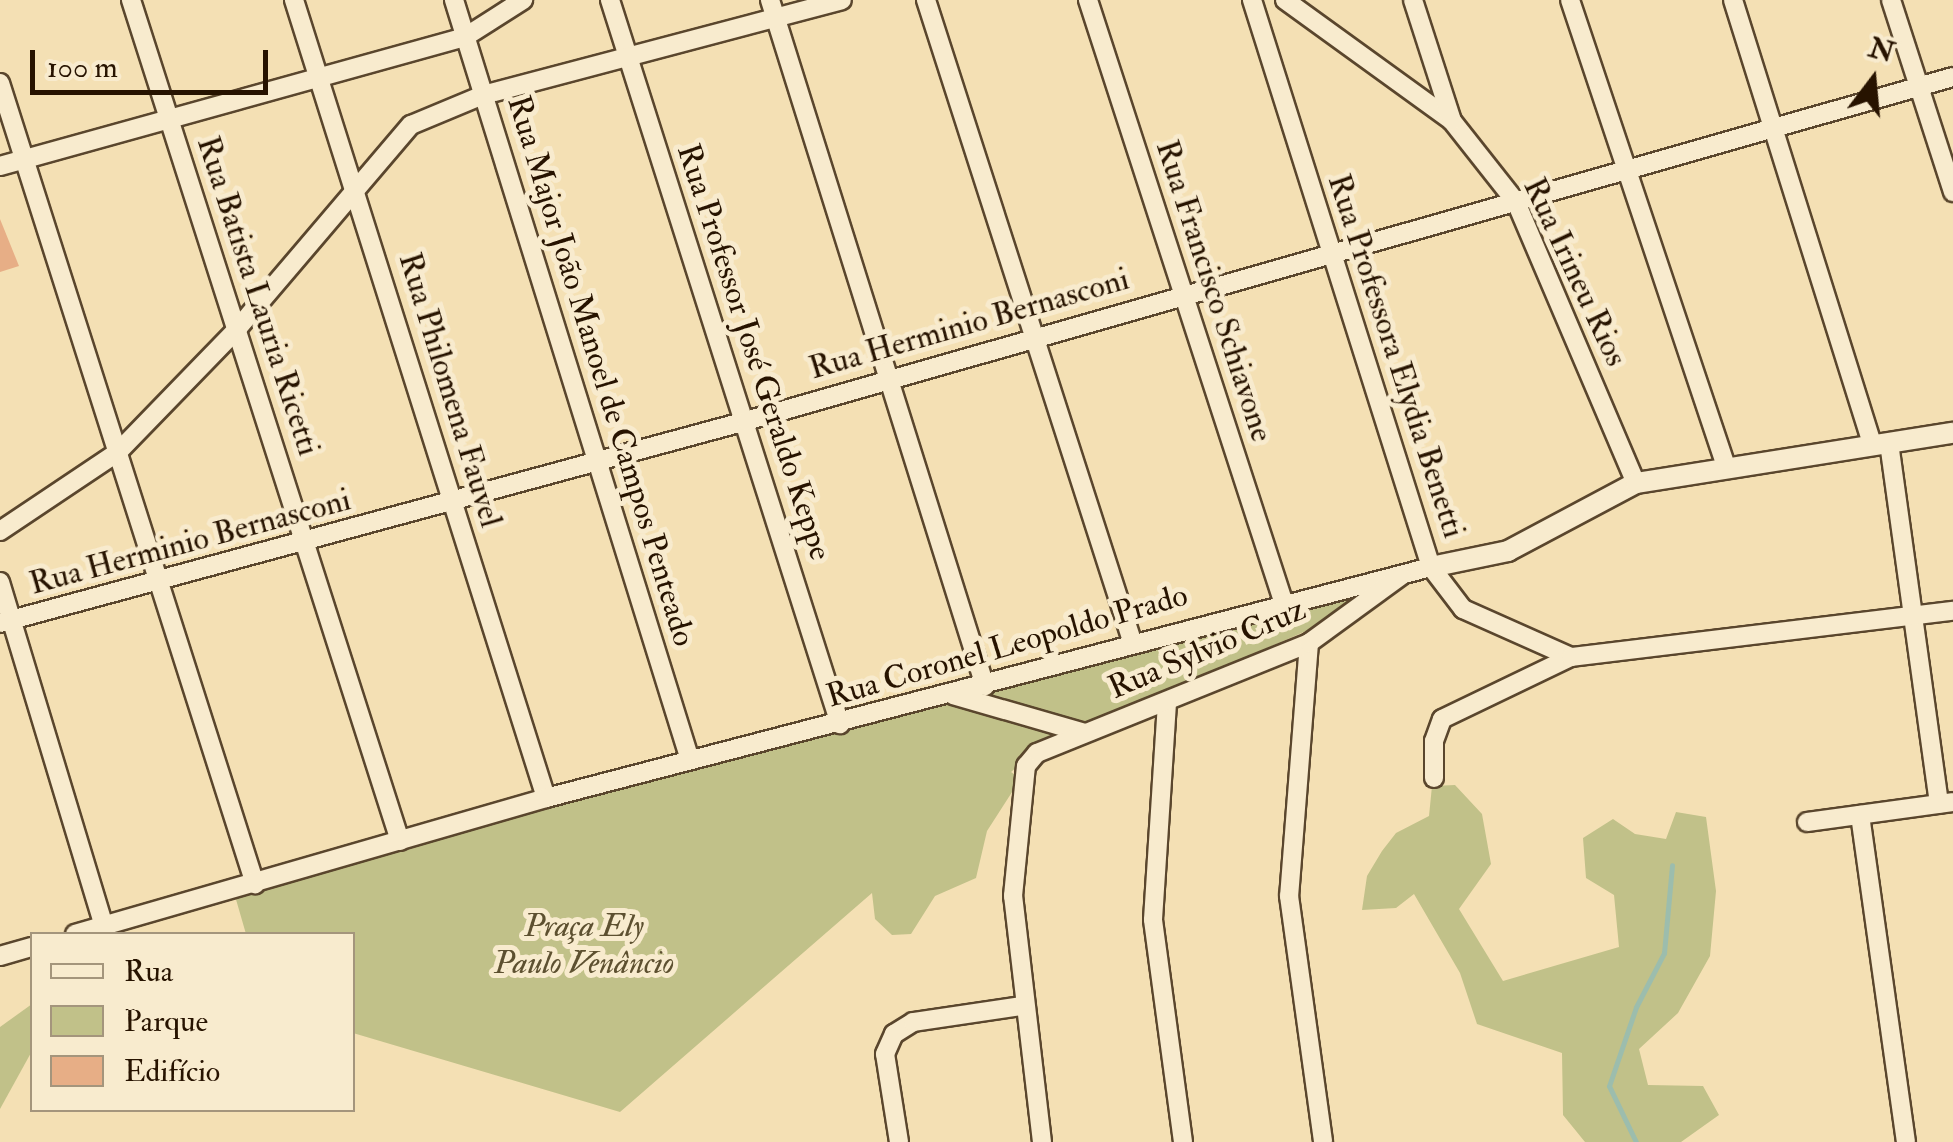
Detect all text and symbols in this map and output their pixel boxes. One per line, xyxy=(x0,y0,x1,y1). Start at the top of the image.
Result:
scale bar xyxy=(35,30,272,92)
north arrow xyxy=(1823,30,1923,130)
text: N xyxy=(1865,30,1898,71)
text: 100 m xyxy=(47,49,118,86)
street label: Rua Major João Manoel de Campos Penteado xyxy=(499,91,703,651)
street label: Rua Batista Lauria Ricetti xyxy=(188,132,328,460)
street label: Rua Francisco Schiavone xyxy=(1147,135,1281,447)
street label: Rua Professor José Geraldo Keppe xyxy=(668,139,840,565)
street label: Rua Professora Elydia Benetti xyxy=(1319,169,1473,543)
street label: Rua Irineu Rios xyxy=(1515,172,1635,372)
street label: Rua Philomena Fauvel xyxy=(390,248,510,532)
street label: Rua Herminio Bernasconi xyxy=(805,260,1133,388)
street label: Rua Herminio Bernasconi xyxy=(25,481,355,603)
street label: Rua Coronel Leopoldo Prado xyxy=(822,576,1192,716)
street label: Rua Sylvio Cruz xyxy=(1103,590,1311,708)
park label: Praça Ely Paulo Venâncio xyxy=(494,908,674,983)
legend xyxy=(30,932,355,1112)
text: Rua xyxy=(124,953,173,990)
text: Parque xyxy=(124,1003,208,1040)
text: Edifício xyxy=(124,1053,220,1090)

